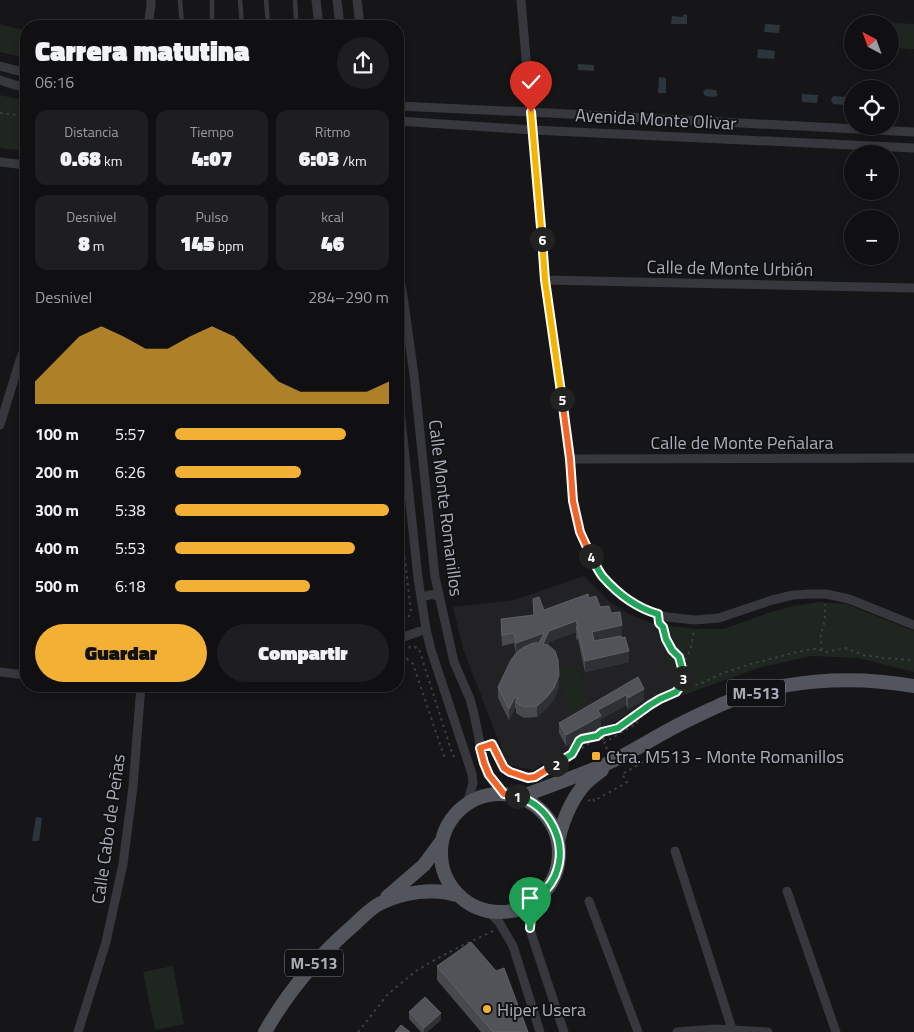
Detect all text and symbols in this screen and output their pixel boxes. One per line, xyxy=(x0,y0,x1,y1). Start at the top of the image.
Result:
north arrow xyxy=(844,15,899,70)
map controls xyxy=(844,15,899,265)
text: Carrera matutina xyxy=(35,29,250,72)
button: share xyxy=(337,37,389,89)
pin xyxy=(510,61,552,112)
icon: check xyxy=(517,68,545,96)
text: 06:16 xyxy=(35,70,74,94)
button: locate xyxy=(844,80,899,135)
street label: Avenida Monte Olivar xyxy=(575,101,737,137)
text: Distancia xyxy=(64,121,118,142)
text: Tiempo xyxy=(190,121,234,142)
text: Ritmo xyxy=(315,121,351,142)
text: 0.68 xyxy=(60,142,101,174)
text: 4:07 xyxy=(192,142,232,174)
text: 6:03 xyxy=(299,142,339,174)
button: + xyxy=(844,145,899,200)
text: km xyxy=(101,150,122,171)
text: /km xyxy=(339,150,367,171)
text: Desnivel xyxy=(66,206,116,227)
text: Pulso xyxy=(196,206,228,227)
text: kcal xyxy=(321,206,344,227)
button: − xyxy=(844,210,899,265)
pin: 6 xyxy=(530,226,554,252)
text: 8 xyxy=(78,227,90,259)
text: 145 xyxy=(180,227,215,259)
text: 46 xyxy=(321,227,344,259)
text: 6 xyxy=(539,229,546,250)
text: m xyxy=(90,235,105,256)
text: bpm xyxy=(215,235,244,256)
street label: Calle de Monte Urbión xyxy=(646,253,814,283)
text: Desnivel xyxy=(35,285,92,309)
text: 284–290 m xyxy=(308,285,389,309)
pin: 5 xyxy=(550,386,574,412)
text: 5 xyxy=(559,389,566,410)
street label: Calle Monte Romanillos xyxy=(422,418,470,598)
text: 100 m xyxy=(35,422,79,446)
text: 5:57 xyxy=(115,422,145,446)
street label: Calle de Monte Peñalara xyxy=(650,429,834,456)
text: 200 m xyxy=(35,460,79,484)
text: 6:26 xyxy=(115,460,145,484)
text: 300 m xyxy=(35,498,79,522)
text: 5:38 xyxy=(115,498,145,522)
text: 400 m xyxy=(35,536,79,560)
text: 5:53 xyxy=(115,536,145,560)
pin: 4 xyxy=(578,544,604,568)
text: 4 xyxy=(588,546,595,567)
text: 500 m xyxy=(35,574,79,598)
text: 6:18 xyxy=(115,574,145,598)
button: Guardar xyxy=(35,624,207,682)
button: Compartir xyxy=(217,624,389,682)
pin: 3 xyxy=(670,666,696,690)
text: 3 xyxy=(680,668,687,689)
road number: M-513 xyxy=(727,680,785,706)
place label: Ctra. M513 - Monte Romanillos xyxy=(606,743,844,770)
marker: Ctra. M513 - Monte Romanillos xyxy=(590,750,602,762)
street label: Calle Cabo de Peñas xyxy=(84,752,132,906)
pin: 2 xyxy=(544,752,568,776)
text: 2 xyxy=(553,754,560,775)
pin: 1 xyxy=(504,784,530,808)
text: 1 xyxy=(514,786,521,807)
pin xyxy=(509,877,551,928)
icon: arrive xyxy=(516,884,544,912)
road number: M-513 xyxy=(285,950,343,976)
place label: Hiper Usera xyxy=(497,996,586,1023)
marker: Hiper Usera xyxy=(481,1003,493,1015)

